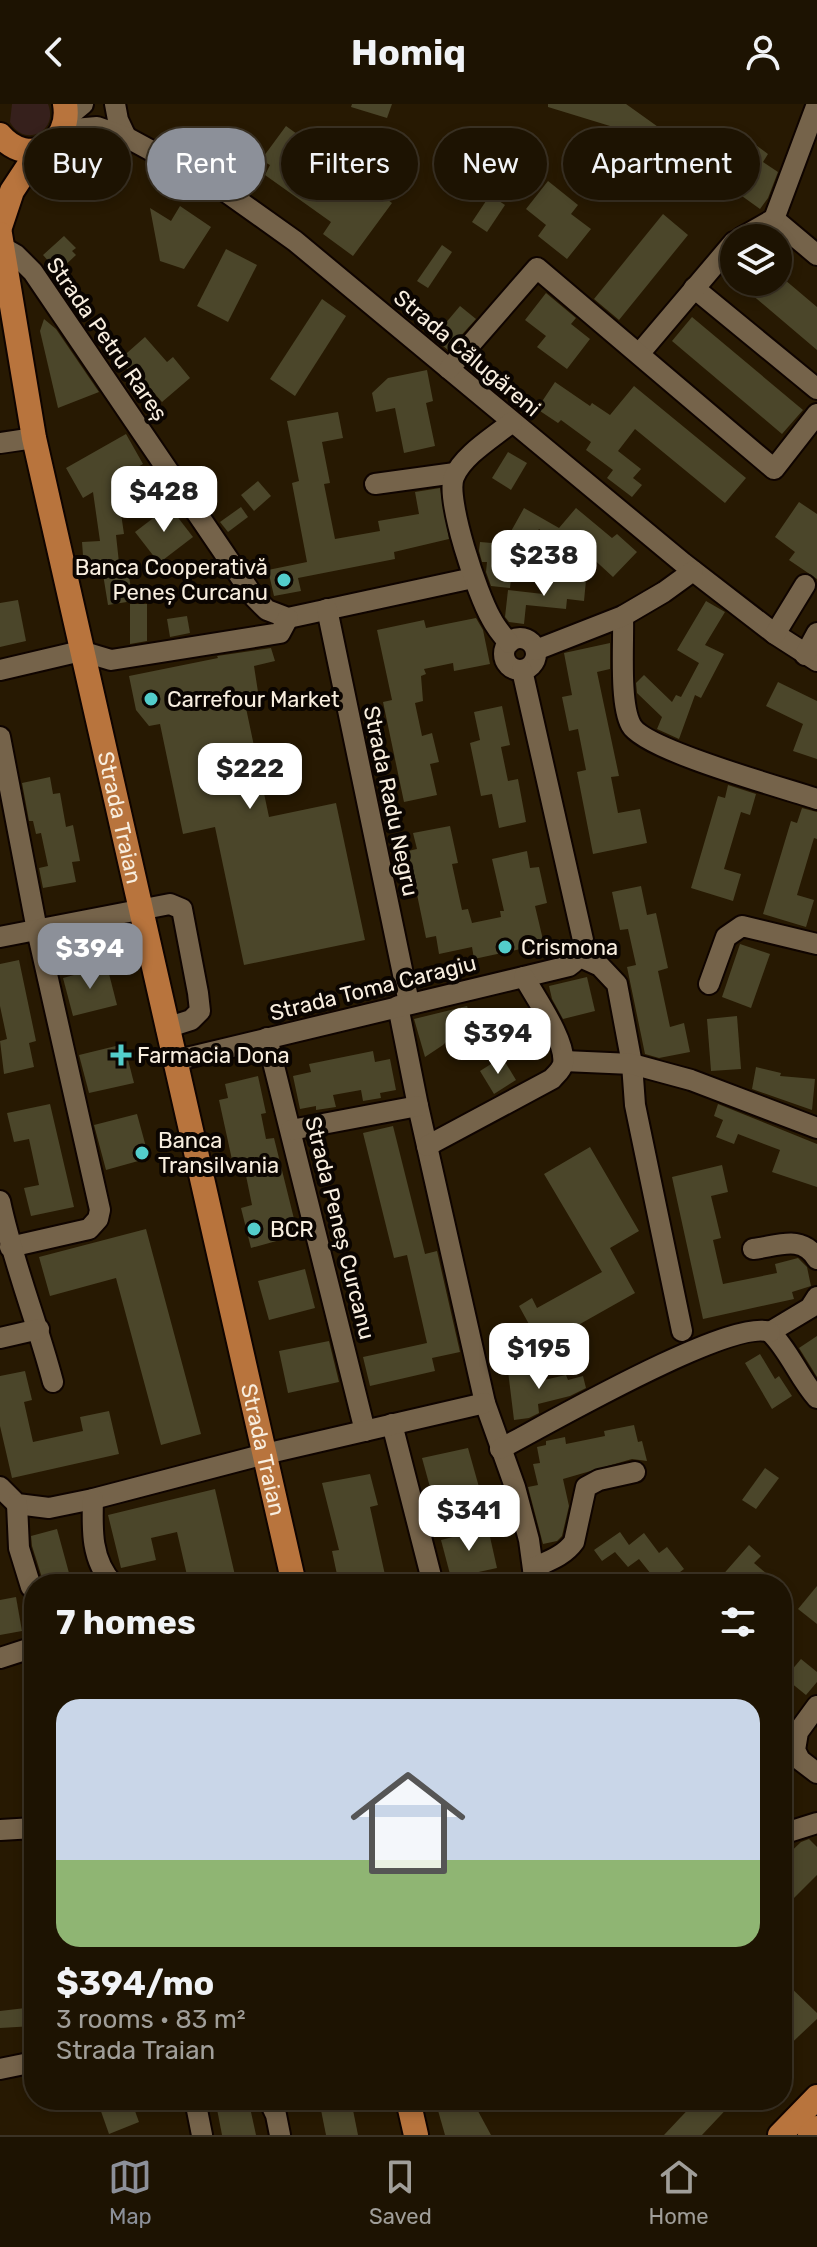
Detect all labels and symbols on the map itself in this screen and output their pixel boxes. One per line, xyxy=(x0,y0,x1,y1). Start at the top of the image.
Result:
street label: Strada Petru Rareș xyxy=(41,252,173,426)
street label: Strada Călugăreni xyxy=(388,284,546,422)
pin: $428 xyxy=(117,466,211,534)
pin: $238 xyxy=(497,530,591,598)
place label: Banca Cooperativă Peneș Curcanu xyxy=(75,554,268,606)
marker: Banca Cooperativă Peneș Curcanu xyxy=(275,571,293,589)
place label: Carrefour Market xyxy=(167,686,340,713)
marker: Carrefour Market xyxy=(142,690,160,708)
street label: Strada Radu Negru xyxy=(358,703,424,899)
pin: $222 xyxy=(203,743,297,811)
street label: Strada Traian xyxy=(92,749,148,886)
pin: $394 xyxy=(43,923,137,991)
place label: Crismona xyxy=(521,934,618,961)
marker: Crismona xyxy=(496,938,514,956)
street label: Strada Toma Caragiu xyxy=(267,949,479,1027)
pin: $394 xyxy=(451,1008,545,1076)
place label: Farmacia Dona xyxy=(137,1042,290,1069)
marker: Farmacia Dona xyxy=(112,1046,130,1064)
street label: Strada Peneș Curcanu xyxy=(299,1114,381,1342)
place label: Banca Transilvania xyxy=(158,1127,279,1179)
marker: Banca Transilvania xyxy=(133,1144,151,1162)
place label: BCR xyxy=(270,1216,314,1243)
marker: BCR xyxy=(245,1220,263,1238)
pin: $195 xyxy=(492,1323,586,1391)
street label: Strada Traian xyxy=(235,1381,292,1518)
pin: $341 xyxy=(422,1485,516,1553)

